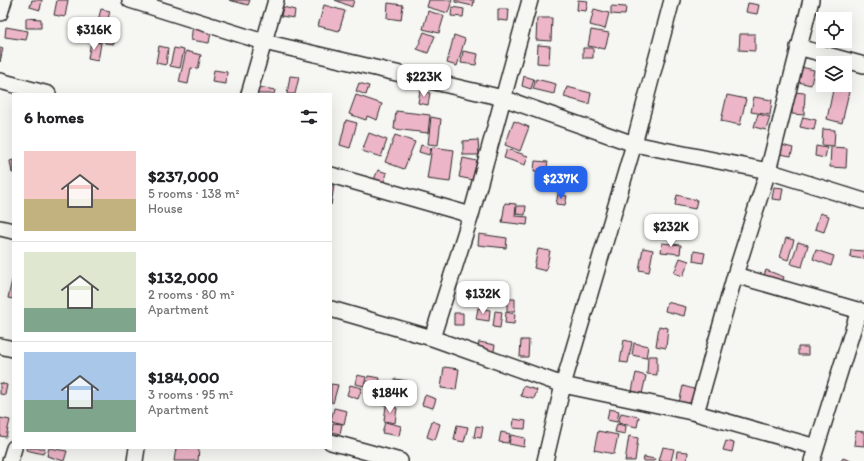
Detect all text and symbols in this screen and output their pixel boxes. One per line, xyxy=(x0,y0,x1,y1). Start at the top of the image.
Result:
map controls xyxy=(816,12,852,92)
button: locate xyxy=(816,12,852,48)
pin: $316K xyxy=(66,17,122,51)
text: $316K xyxy=(77,22,111,37)
button: layers xyxy=(816,56,852,92)
pin: $223K xyxy=(396,64,452,98)
text: $223K xyxy=(406,69,442,84)
icon: filters xyxy=(298,106,320,128)
text: 6 homes xyxy=(24,107,84,127)
text: $237,000 xyxy=(148,166,219,186)
pin: $237K xyxy=(533,166,589,200)
icon: home xyxy=(56,167,104,215)
text: $237K xyxy=(543,171,579,186)
text: 5 rooms · 138 m² xyxy=(148,186,240,201)
text: House xyxy=(148,201,183,216)
pin: $232K xyxy=(643,214,699,248)
text: $232K xyxy=(653,219,689,234)
text: $132,000 xyxy=(148,267,218,287)
icon: home xyxy=(56,268,104,316)
pin: $132K xyxy=(455,281,511,315)
text: $132K xyxy=(466,286,500,301)
text: 2 rooms · 80 m² xyxy=(148,287,235,302)
text: Apartment xyxy=(148,302,209,317)
text: $184,000 xyxy=(148,367,220,387)
icon: home xyxy=(56,368,104,416)
pin: $184K xyxy=(362,380,418,414)
text: $184K xyxy=(372,385,408,400)
text: 3 rooms · 95 m² xyxy=(148,387,233,402)
text: Apartment xyxy=(148,402,209,417)

